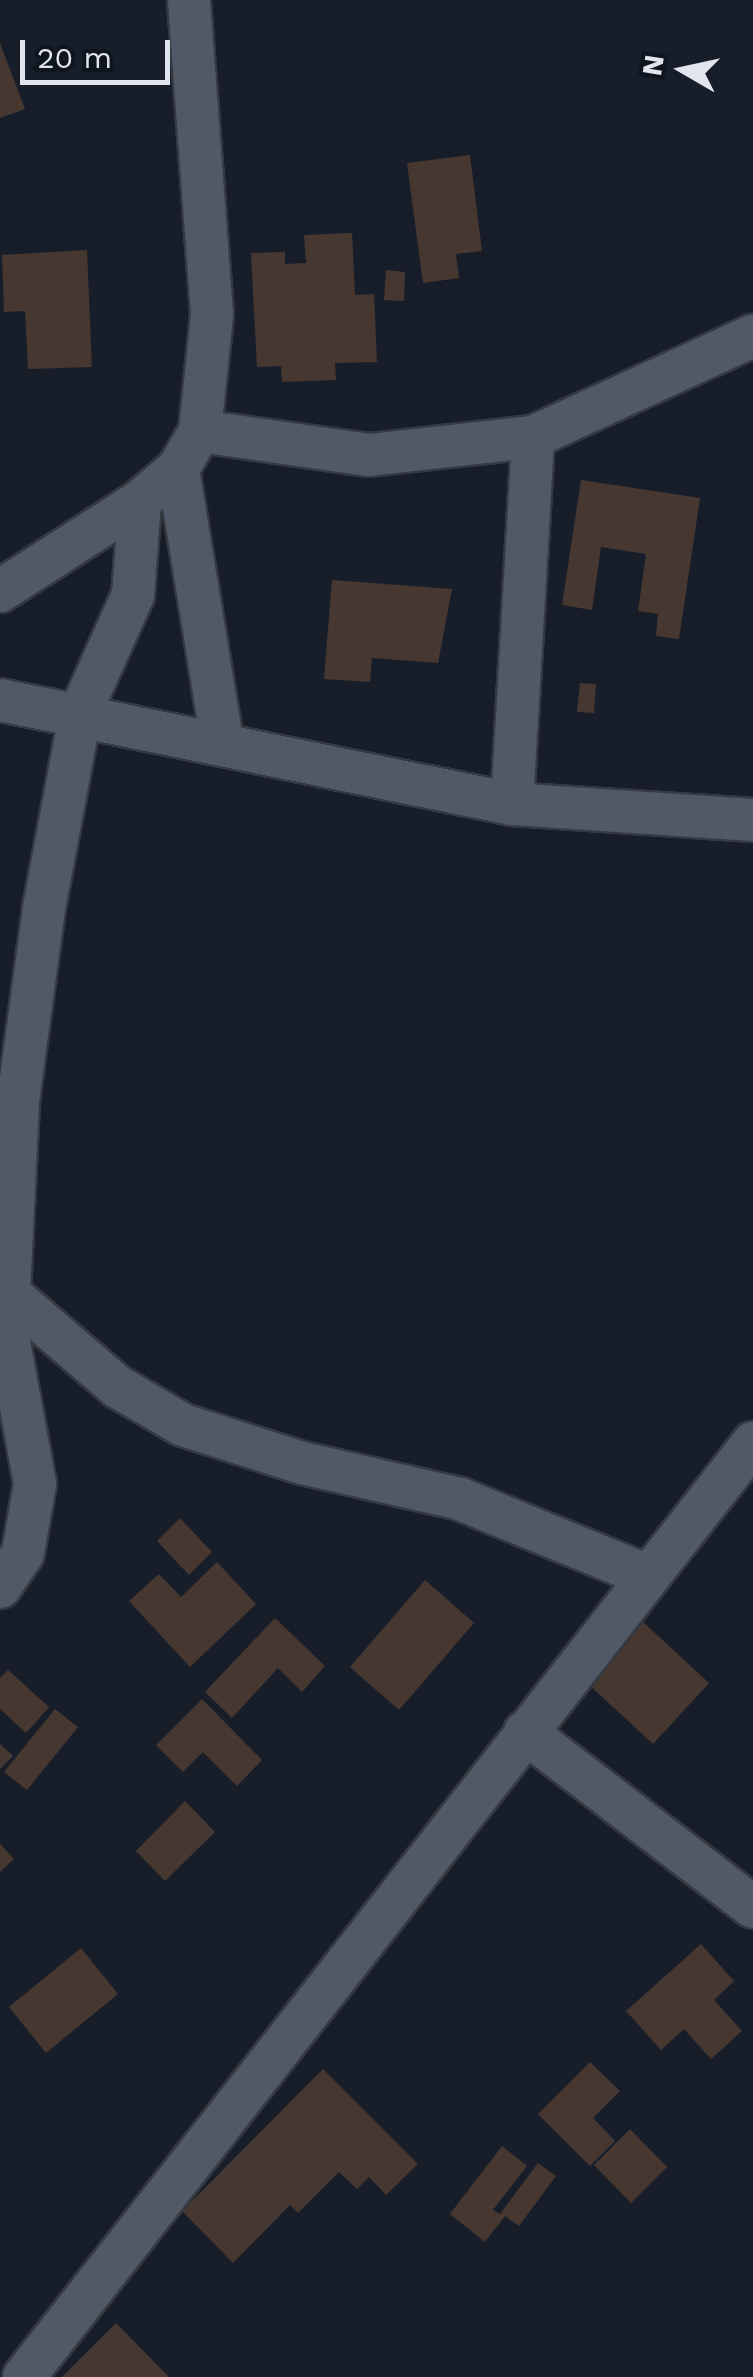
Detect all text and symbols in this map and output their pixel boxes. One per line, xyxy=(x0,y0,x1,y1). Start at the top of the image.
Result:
scale bar xyxy=(25,20,175,82)
north arrow xyxy=(633,20,733,120)
text: 20 m xyxy=(37,40,112,75)
text: N xyxy=(635,52,671,78)

